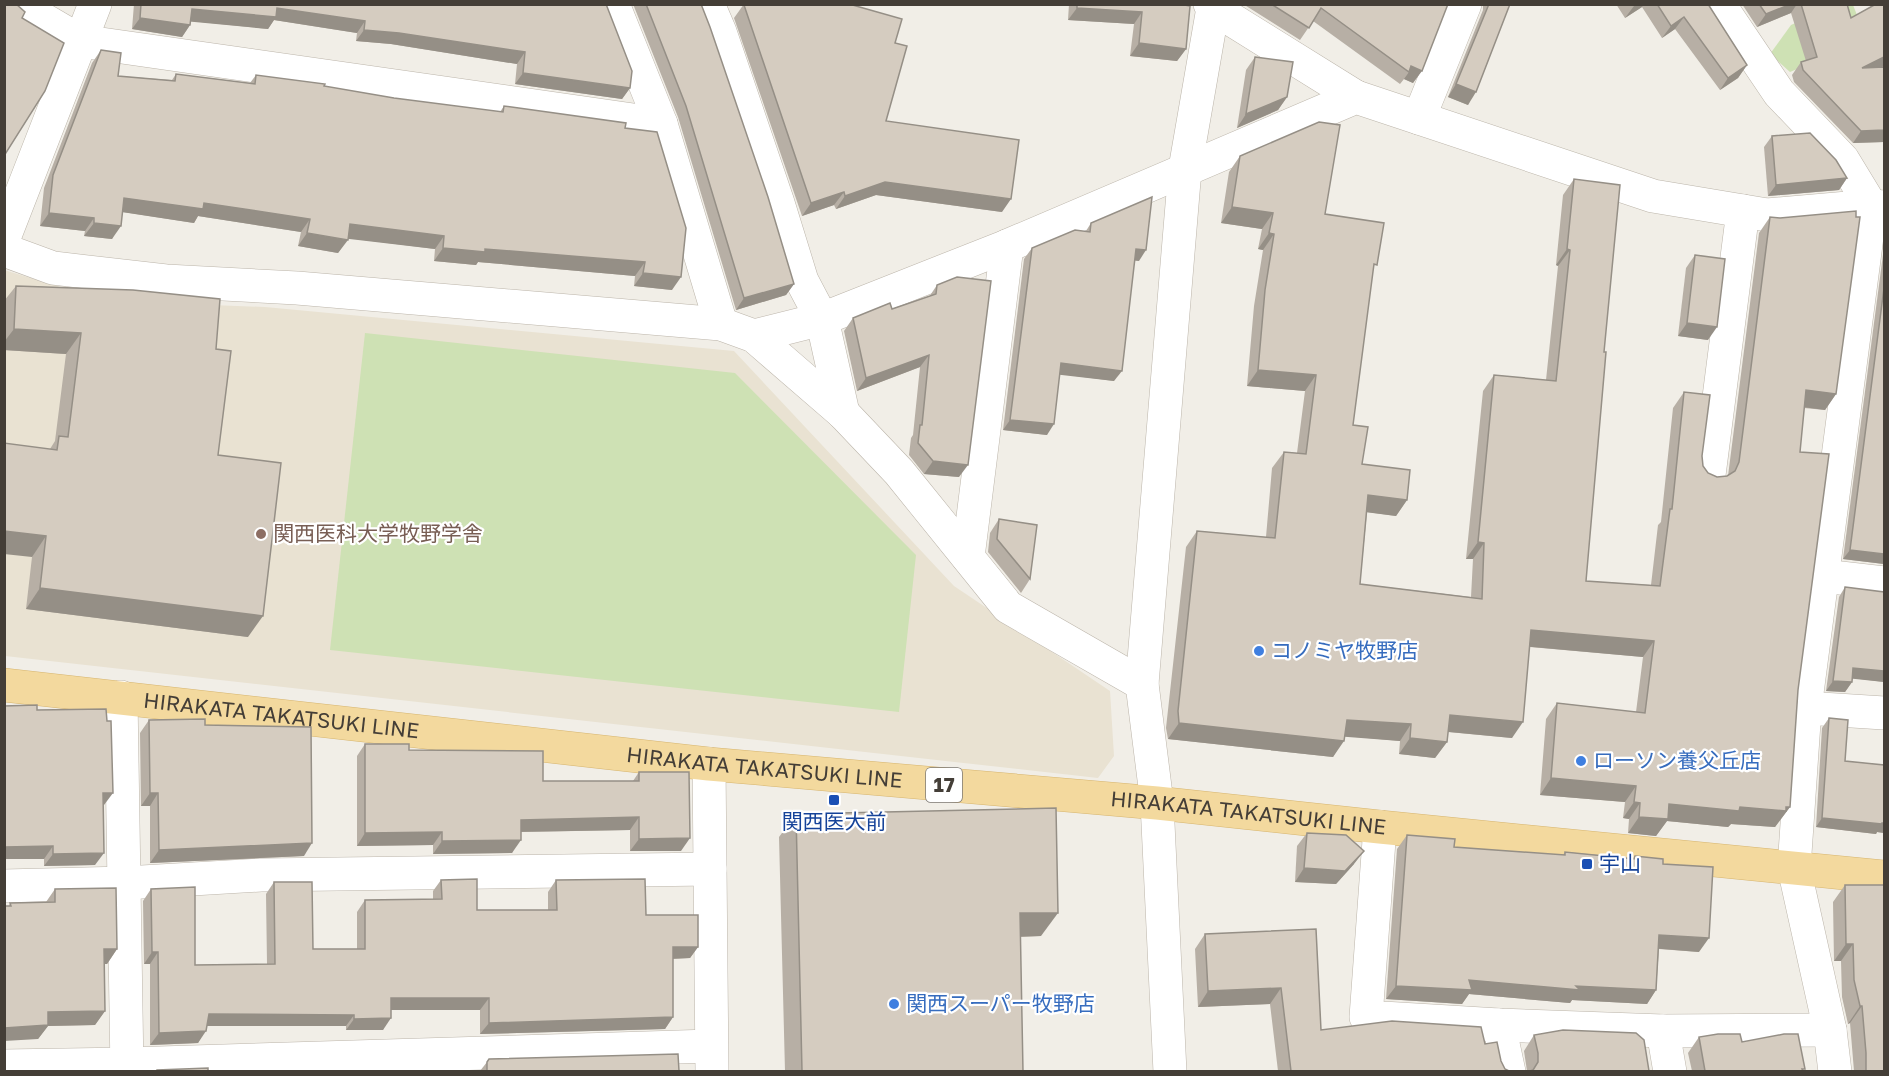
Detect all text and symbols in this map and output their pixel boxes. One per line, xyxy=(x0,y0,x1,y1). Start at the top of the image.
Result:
place label: 関西医科大学牧野学舎 xyxy=(273,520,483,546)
marker: 関西医科大学牧野学舎 xyxy=(254,527,268,541)
place label: コノミヤ牧野店 xyxy=(1271,637,1418,663)
marker: コノミヤ牧野店 xyxy=(1252,644,1266,658)
street label: HIRAKATA TAKATSUKI LINE xyxy=(142,687,420,743)
street label: HIRAKATA TAKATSUKI LINE xyxy=(625,741,904,793)
place label: ローソン養父丘店 xyxy=(1593,747,1761,773)
marker: ローソン養父丘店 xyxy=(1574,754,1588,768)
road number: 17 xyxy=(926,768,962,802)
street label: HIRAKATA TAKATSUKI LINE xyxy=(1110,785,1388,840)
marker: 関西医大前 xyxy=(827,793,841,807)
place label: 関西医大前 xyxy=(782,808,887,834)
place label: 宇山 xyxy=(1599,850,1641,876)
marker: 宇山 xyxy=(1580,857,1594,871)
place label: 関西スーパー牧野店 xyxy=(906,990,1095,1016)
marker: 関西スーパー牧野店 xyxy=(887,997,901,1011)

